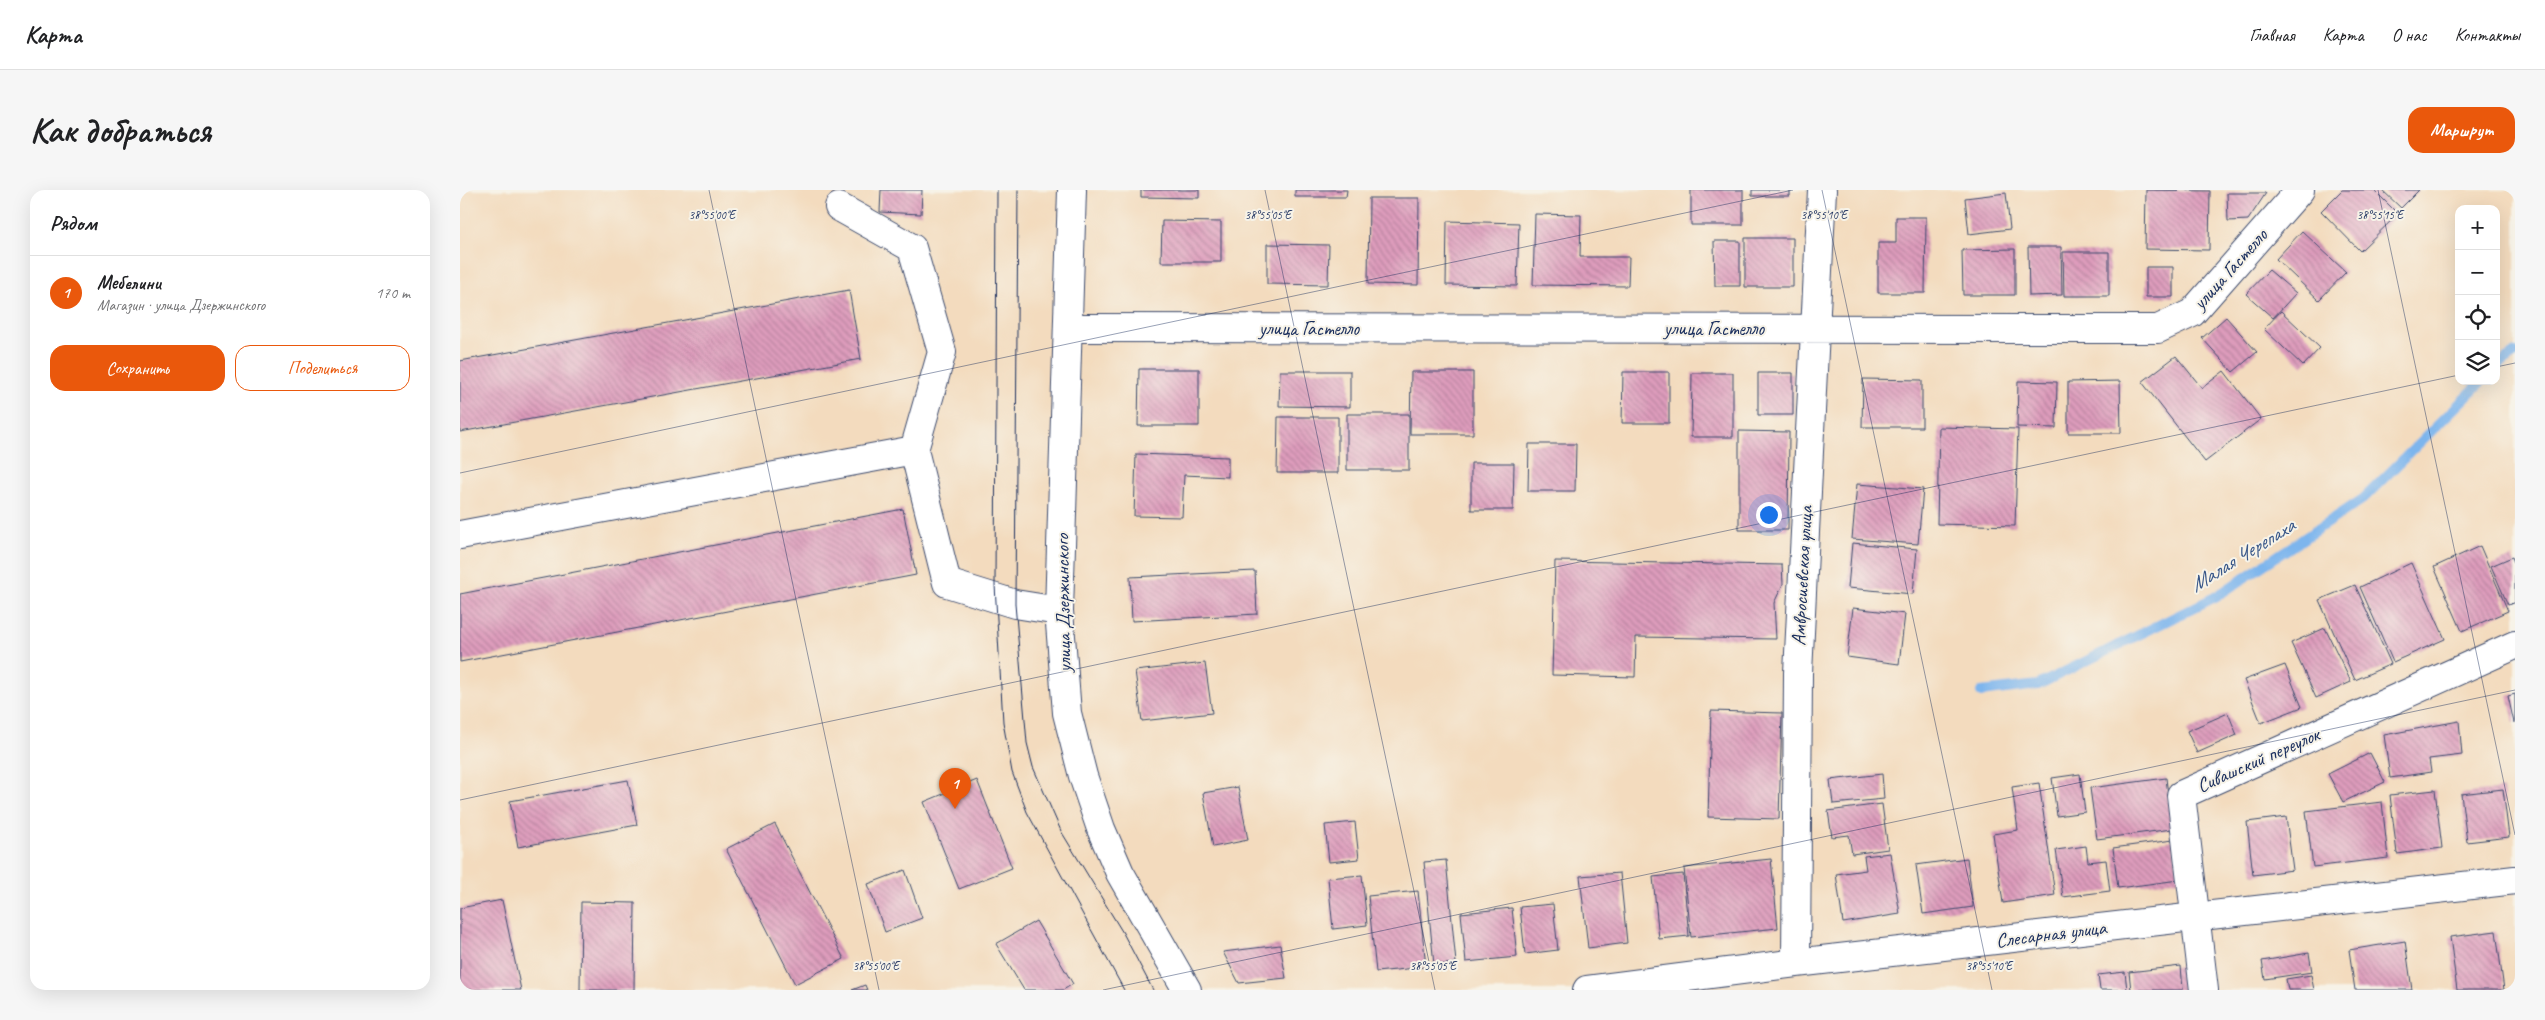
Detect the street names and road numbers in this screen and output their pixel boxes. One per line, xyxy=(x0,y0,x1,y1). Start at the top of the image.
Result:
street label: улица Гастелло xyxy=(2186,223,2273,315)
street label: улица Гастелло xyxy=(1258,316,1360,341)
street label: улица Гастелло xyxy=(1663,316,1765,341)
street label: Амвросиевская улица xyxy=(1786,504,1818,646)
street label: улица Дзержинского xyxy=(1049,533,1077,673)
street label: Сивашский переулок xyxy=(2193,721,2325,798)
street label: Слесарная улица xyxy=(1994,915,2109,953)

